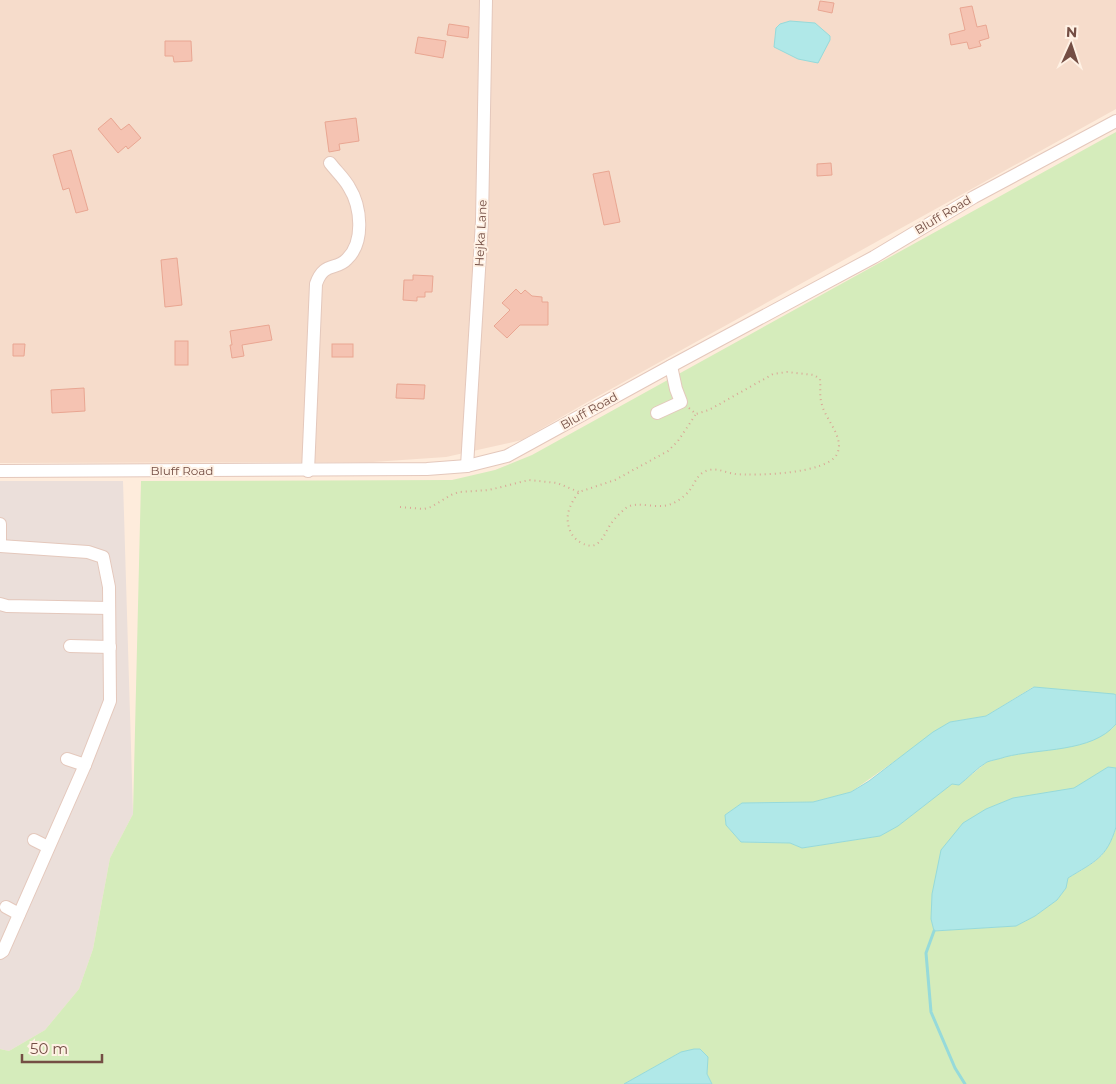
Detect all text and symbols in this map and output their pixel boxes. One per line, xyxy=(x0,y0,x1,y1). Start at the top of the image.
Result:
north arrow xyxy=(1046,20,1096,70)
text: N xyxy=(1066,23,1078,41)
street label: Bluff Road xyxy=(912,192,974,237)
street label: Hejka Lane xyxy=(471,199,490,267)
street label: Bluff Road xyxy=(558,389,620,432)
street label: Bluff Road xyxy=(150,463,214,478)
scale bar xyxy=(22,1032,102,1064)
text: 50 m xyxy=(30,1039,68,1058)

